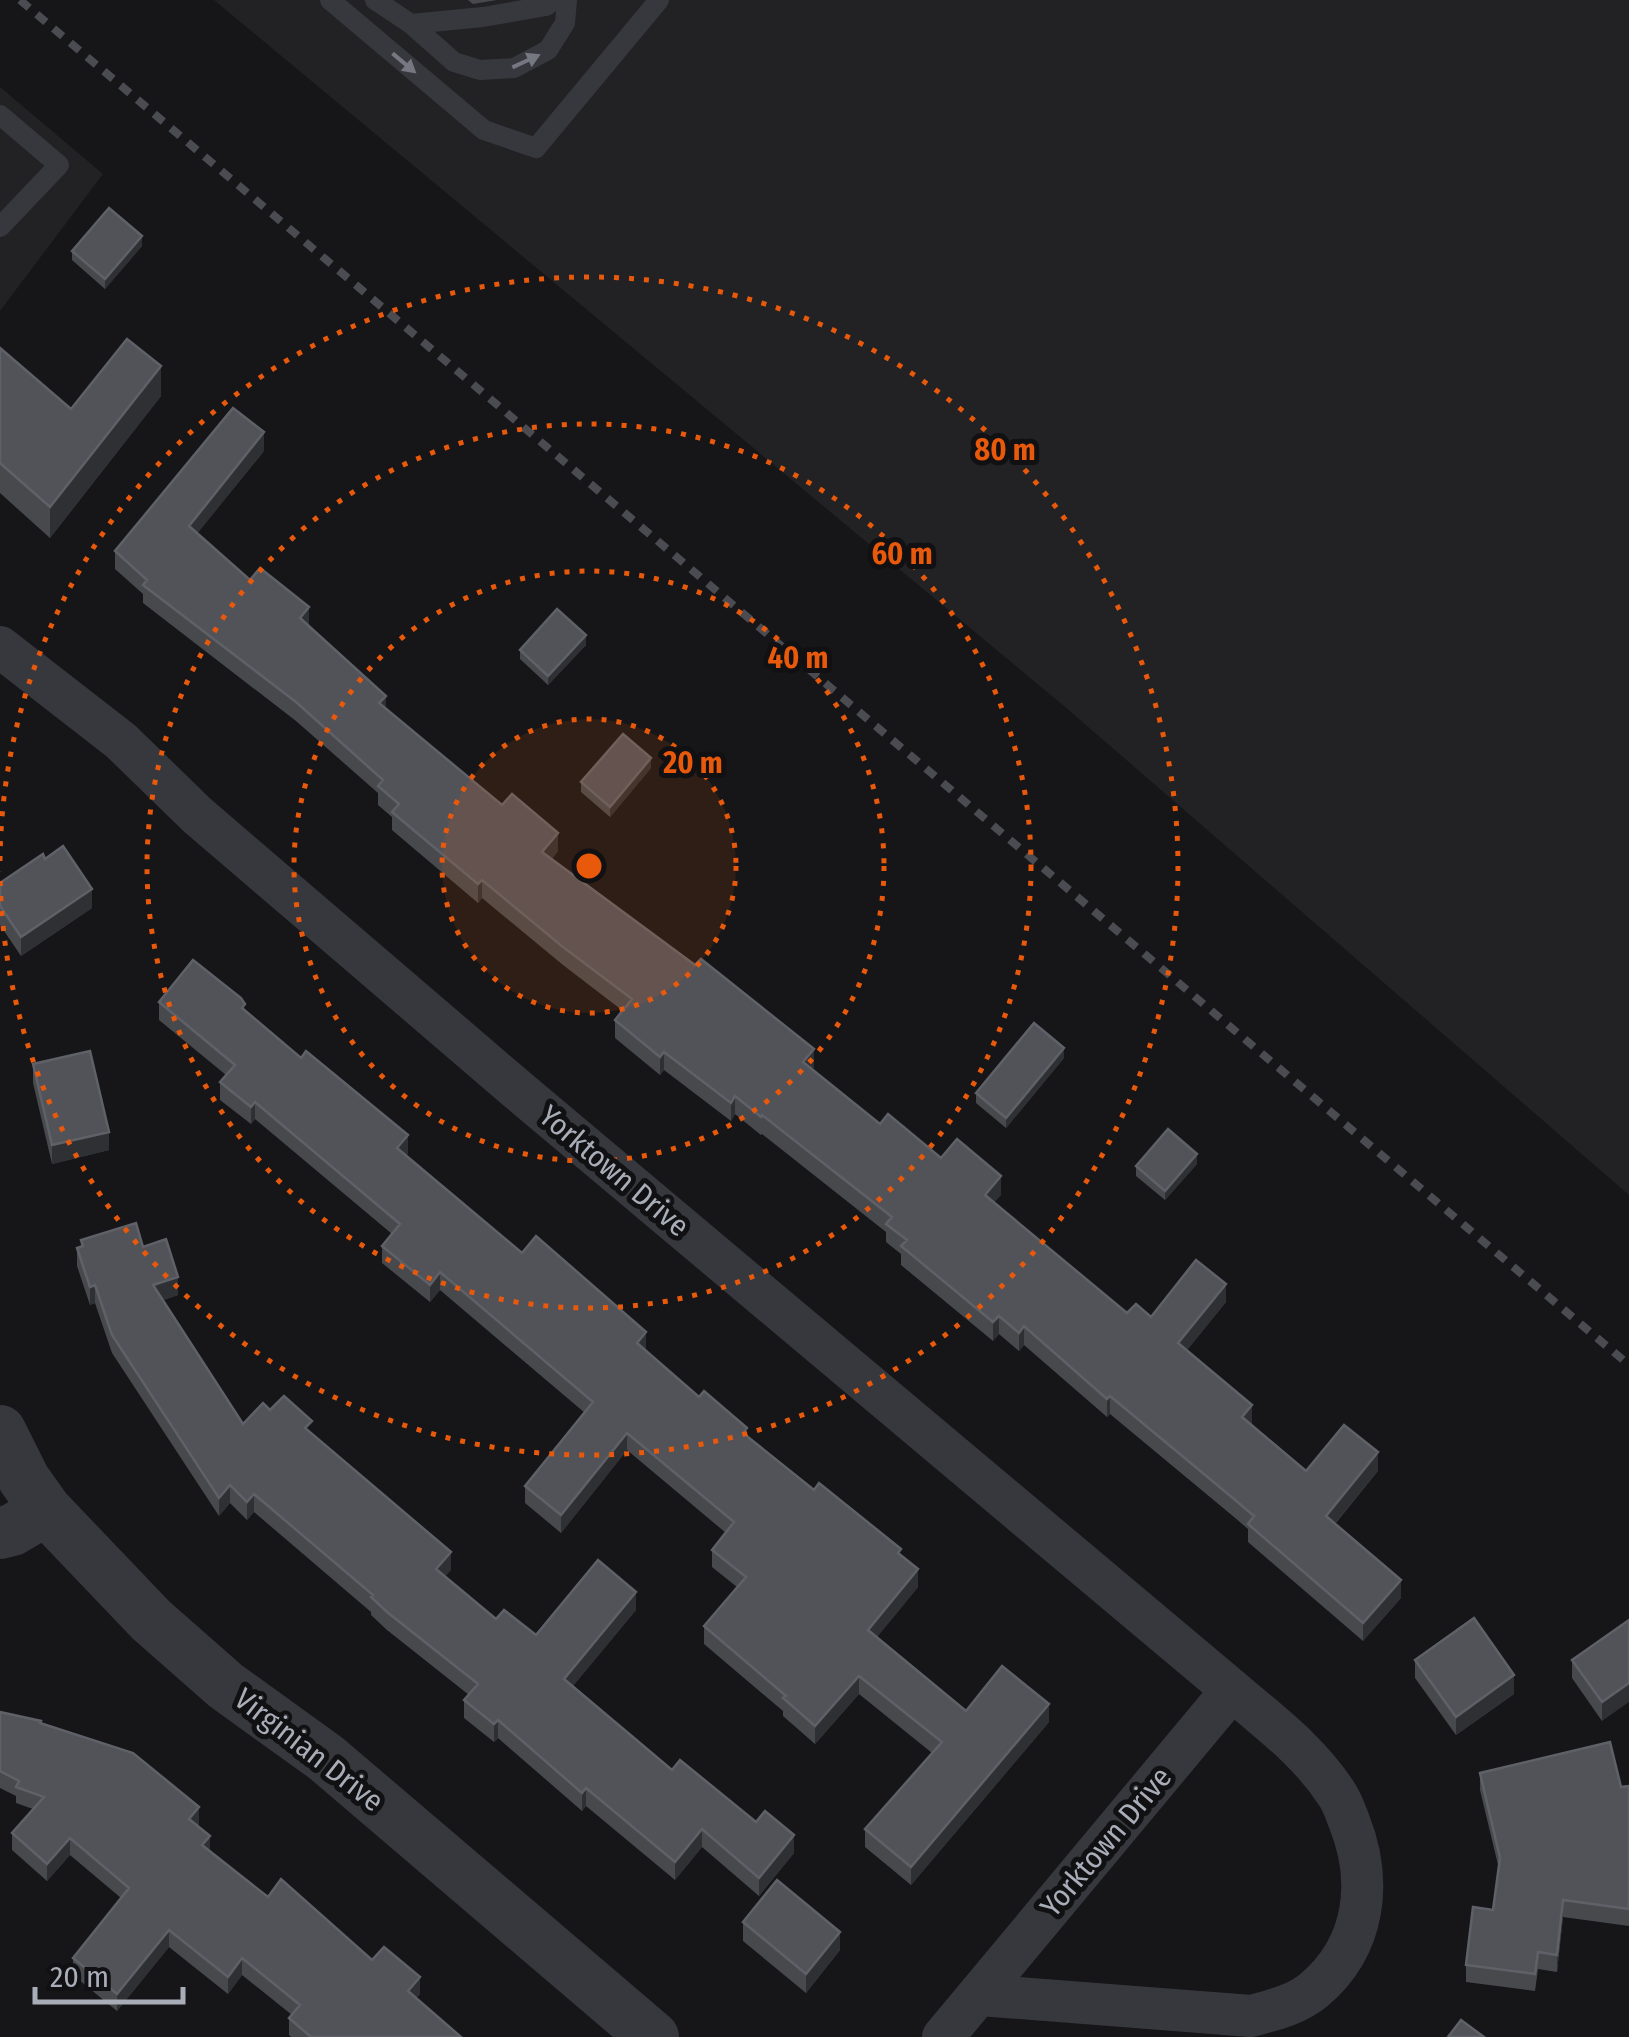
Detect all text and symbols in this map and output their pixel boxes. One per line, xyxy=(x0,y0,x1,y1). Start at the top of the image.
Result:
one-way arrow xyxy=(392,51,417,73)
one-way arrow xyxy=(512,53,541,70)
text: 80 m xyxy=(974,432,1036,468)
text: 60 m xyxy=(871,536,933,572)
text: 40 m xyxy=(768,640,828,676)
text: 20 m xyxy=(662,745,723,781)
centre of rings xyxy=(571,848,607,884)
street label: Yorktown Drive xyxy=(532,1098,696,1244)
street label: Virginian Drive xyxy=(227,1681,391,1819)
street label: Yorktown Drive xyxy=(1033,1760,1179,1924)
scale bar xyxy=(35,1942,182,2004)
text: 20 m xyxy=(50,1959,109,1995)

